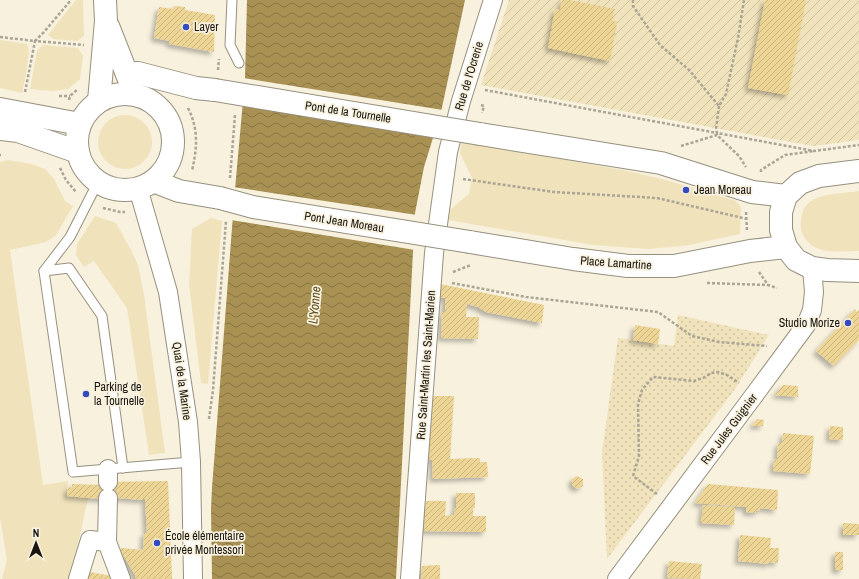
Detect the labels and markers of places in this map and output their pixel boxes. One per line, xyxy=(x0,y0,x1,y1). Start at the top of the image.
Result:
place label: Layer xyxy=(194,19,219,35)
marker: Layer xyxy=(181,22,191,32)
place label: Jean Moreau xyxy=(694,182,751,198)
marker: Jean Moreau xyxy=(681,185,691,195)
place label: Studio Morize xyxy=(779,315,840,331)
marker: Studio Morize xyxy=(843,318,853,328)
place label: Parking de la Tournelle xyxy=(94,379,144,409)
marker: Parking de la Tournelle xyxy=(81,389,91,399)
place label: École élémentaire privée Montessori xyxy=(165,528,244,558)
marker: École élémentaire privée Montessori xyxy=(152,538,162,548)

